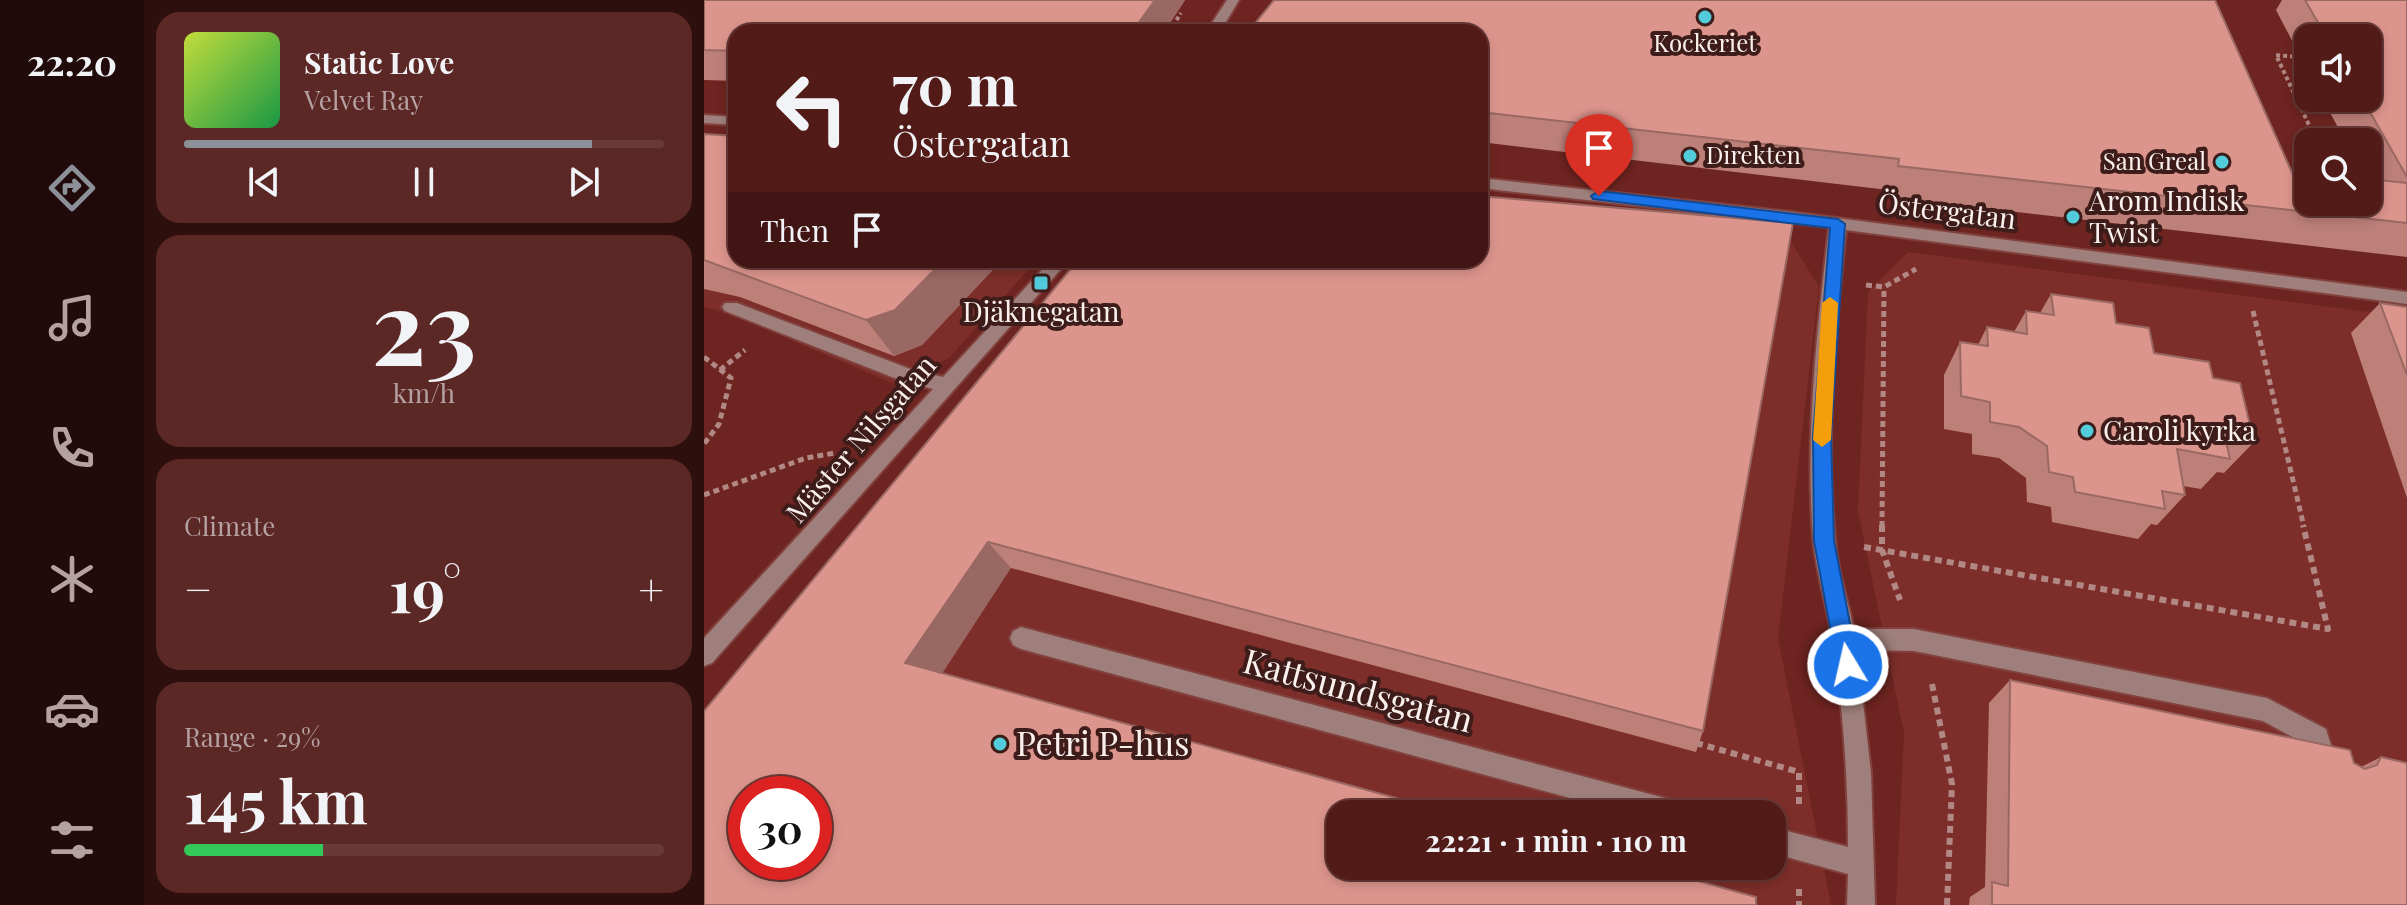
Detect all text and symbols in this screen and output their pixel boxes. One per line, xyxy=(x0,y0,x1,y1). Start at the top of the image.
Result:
marker: Kockeriet xyxy=(1696,8,1714,26)
map controls xyxy=(2294,24,2382,216)
button: sound xyxy=(2294,24,2382,112)
place label: Kockeriet xyxy=(1653,26,1757,58)
text: 22:20 xyxy=(27,37,117,85)
text: Static Love xyxy=(304,42,454,82)
text: 70 m xyxy=(892,46,1017,121)
icon: left xyxy=(760,56,864,160)
text: Velvet Ray xyxy=(304,82,423,117)
pin xyxy=(1565,114,1633,196)
text: Östergatan xyxy=(892,118,1071,166)
icon: arrive xyxy=(1577,126,1621,170)
button: search xyxy=(2294,128,2382,216)
place label: Direkten xyxy=(1706,138,1801,170)
place label: San Greal xyxy=(2103,144,2206,176)
marker: Direkten xyxy=(1681,147,1699,165)
marker: San Greal xyxy=(2213,153,2231,171)
icon: directions xyxy=(44,160,100,216)
icon: previous xyxy=(242,160,286,204)
icon: pause xyxy=(402,160,446,204)
icon: next xyxy=(562,160,606,204)
place label: Arom Indisk Twist xyxy=(2088,181,2245,250)
street label: Östergatan xyxy=(1876,183,2019,236)
icon: arrive xyxy=(845,208,889,252)
marker: Arom Indisk Twist xyxy=(2064,208,2082,226)
text: Then xyxy=(760,210,829,250)
text: 23 xyxy=(371,253,477,392)
marker: Djäknegatan xyxy=(1032,274,1050,292)
icon: music xyxy=(44,290,100,346)
place label: Djäknegatan xyxy=(963,292,1120,329)
street label: Mäster Nilsgatan xyxy=(777,346,943,530)
text: km/h xyxy=(393,375,455,410)
place label: Caroli kyrka xyxy=(2103,411,2256,448)
icon: phone xyxy=(44,420,100,476)
marker: Caroli kyrka xyxy=(2078,422,2096,440)
text: Climate xyxy=(184,508,275,543)
text: 19° xyxy=(389,548,462,628)
icon: climate xyxy=(44,551,100,607)
text: − xyxy=(184,558,212,617)
text: + xyxy=(638,558,664,617)
position arrow xyxy=(1806,623,1890,707)
street label: Kattsundsgatan xyxy=(1239,636,1478,742)
icon: car xyxy=(44,681,100,737)
text: Range · 29% xyxy=(184,719,320,754)
place label: Petri P-hus xyxy=(1016,719,1190,765)
marker: Petri P-hus xyxy=(991,735,1009,753)
text: 145 km xyxy=(184,759,368,839)
speed limit sign: 30 xyxy=(728,776,832,880)
icon: filters xyxy=(44,812,100,868)
text: 22:21 · 1 min · 110 m xyxy=(1425,820,1687,860)

